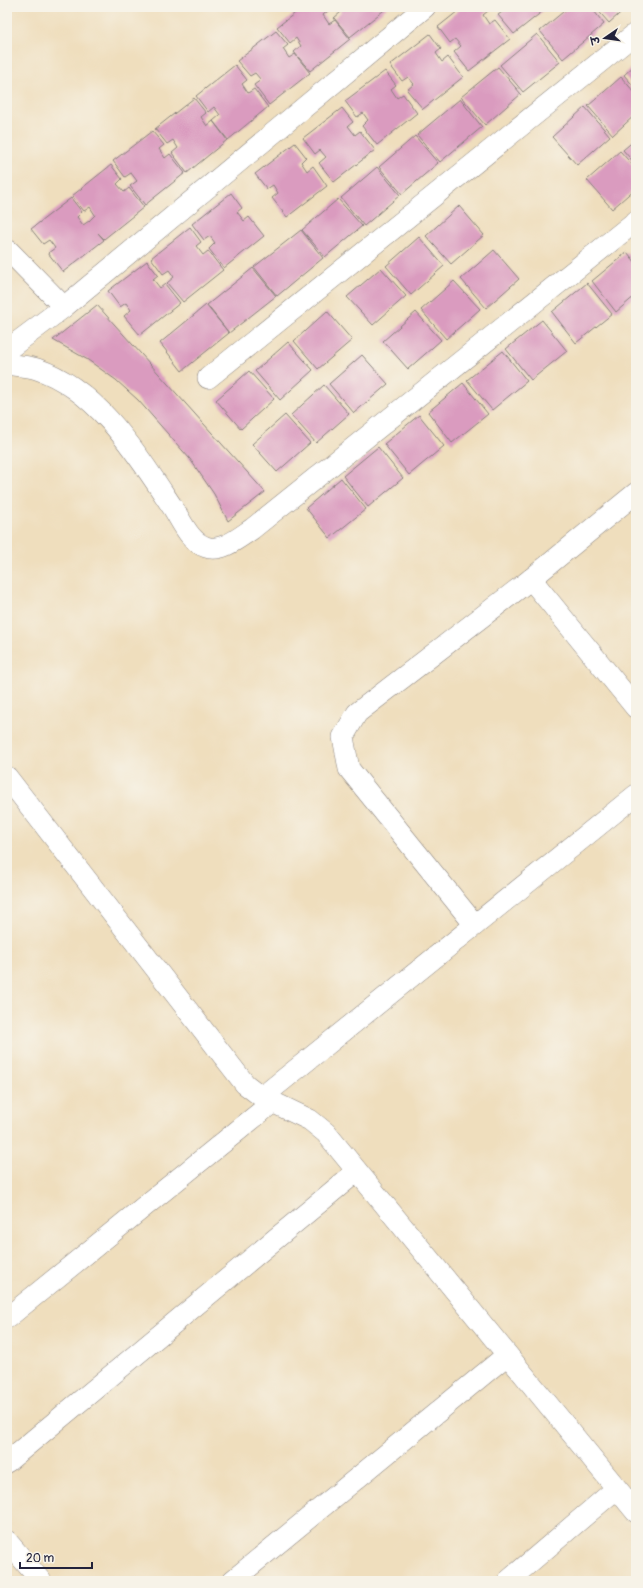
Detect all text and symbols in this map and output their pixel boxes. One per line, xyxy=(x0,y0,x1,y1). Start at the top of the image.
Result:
north arrow xyxy=(585,18,625,58)
text: उ xyxy=(588,33,603,46)
scale bar xyxy=(20,1544,92,1570)
text: 20 m xyxy=(26,1551,55,1566)

